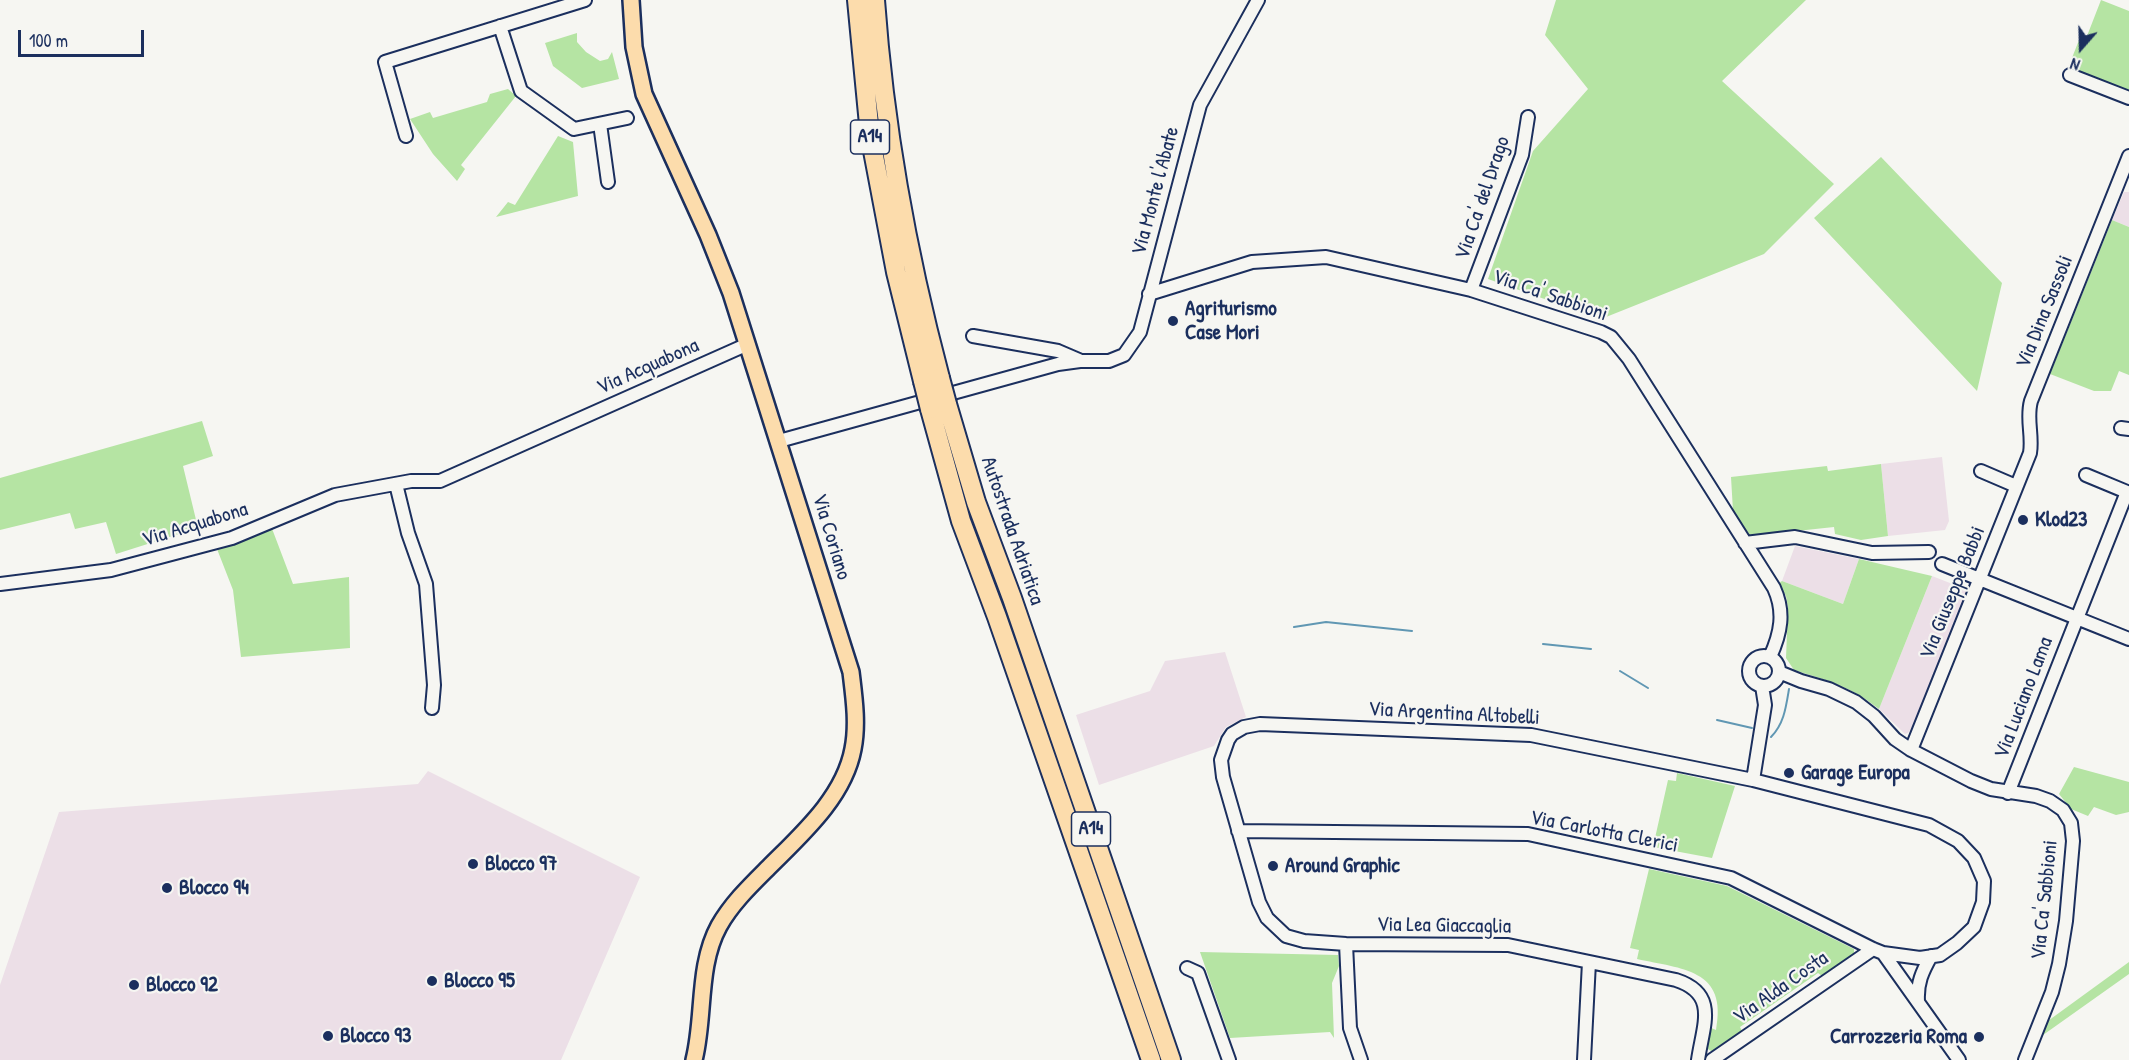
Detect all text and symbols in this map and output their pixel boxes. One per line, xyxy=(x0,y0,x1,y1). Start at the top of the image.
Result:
scale bar xyxy=(21,18,147,56)
north arrow xyxy=(2051,18,2111,78)
text: 100 m xyxy=(29,28,68,53)
text: N xyxy=(2067,53,2083,77)
road number: A14 xyxy=(850,120,890,154)
street label: Via Monte l'Abate xyxy=(1127,124,1185,258)
street label: Via Ca' del Drago xyxy=(1450,133,1516,263)
street label: Via Dina Sassoli xyxy=(2011,252,2079,372)
street label: Via Ca' Sabbioni xyxy=(1489,265,1611,327)
place label: Agriturismo Case Mori xyxy=(1185,296,1277,346)
marker: Agriturismo Case Mori xyxy=(1166,314,1180,328)
street label: Via Acquabona xyxy=(593,333,703,401)
street label: Autostrada Adriatica xyxy=(975,454,1049,608)
street label: Via Coriano xyxy=(806,491,856,583)
street label: Via Acquabona xyxy=(139,497,251,553)
place label: Klod23 xyxy=(2035,507,2087,533)
marker: Klod23 xyxy=(2016,513,2030,527)
street label: Via Giuseppe Babbi xyxy=(1915,523,1991,663)
street label: Via Luciano Lama xyxy=(1989,634,2059,762)
street label: Via Argentina Altobelli xyxy=(1368,697,1540,731)
place label: Garage Europa xyxy=(1801,760,1910,786)
marker: Garage Europa xyxy=(1782,766,1796,780)
street label: Via Carlotta Clerici xyxy=(1528,805,1680,859)
road number: A14 xyxy=(1072,812,1110,846)
street label: Via Ca' Sabbioni xyxy=(2026,839,2064,961)
place label: Blocco 97 xyxy=(485,851,557,877)
place label: Around Graphic xyxy=(1285,853,1400,879)
marker: Blocco 97 xyxy=(466,857,480,871)
marker: Around Graphic xyxy=(1266,859,1280,873)
place label: Blocco 94 xyxy=(179,875,249,901)
marker: Blocco 94 xyxy=(160,881,174,895)
street label: Via Lea Giaccaglia xyxy=(1377,912,1511,940)
street label: Via Alda Costa xyxy=(1729,946,1833,1030)
place label: Blocco 95 xyxy=(444,968,515,994)
place label: Blocco 92 xyxy=(146,972,218,998)
marker: Blocco 95 xyxy=(425,974,439,988)
marker: Blocco 92 xyxy=(127,978,141,992)
place label: Blocco 93 xyxy=(340,1023,411,1049)
place label: Carrozzeria Roma xyxy=(1830,1024,1967,1050)
marker: Blocco 93 xyxy=(321,1029,335,1043)
marker: Carrozzeria Roma xyxy=(1972,1030,1986,1044)

